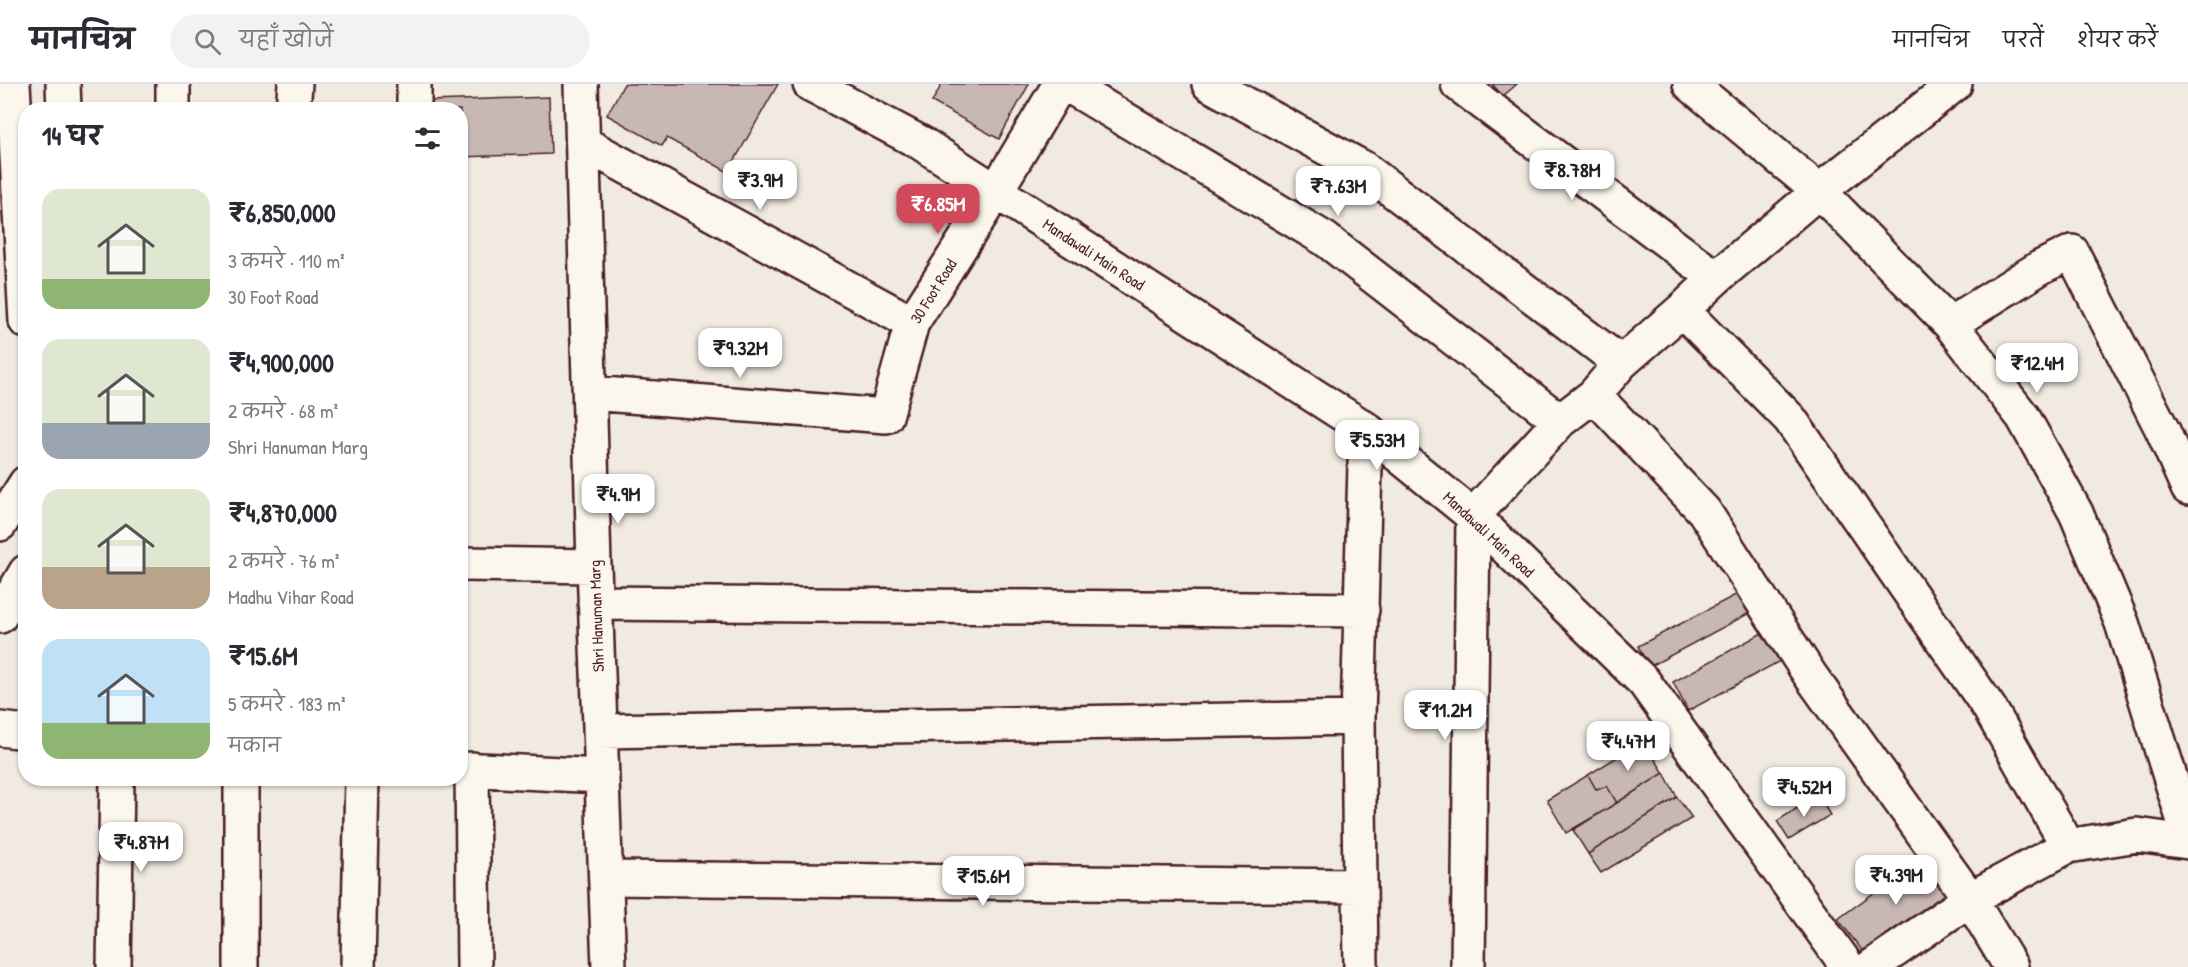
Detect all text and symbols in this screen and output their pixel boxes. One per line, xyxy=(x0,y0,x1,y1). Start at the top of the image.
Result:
search box xyxy=(170,14,590,68)
text: मानचित्र xyxy=(30,20,134,58)
text: यहाँ खोजें xyxy=(239,24,333,54)
icon: search xyxy=(191,25,224,58)
text: मानचित्र xyxy=(1893,25,1970,54)
text: परतें xyxy=(2003,25,2044,54)
text: शेयर करें xyxy=(2077,25,2158,54)
text: 14 घर xyxy=(42,118,102,153)
icon: filters xyxy=(411,122,444,155)
pin: ₹8.78M xyxy=(1523,150,1621,201)
text: ₹8.78M xyxy=(1543,156,1601,183)
pin: ₹3.9M xyxy=(718,160,802,211)
text: ₹3.9M xyxy=(737,166,783,193)
pin: ₹7.63M xyxy=(1289,166,1387,217)
text: ₹7.63M xyxy=(1310,172,1366,199)
pin: ₹6.85M xyxy=(889,184,987,235)
text: ₹6.85M xyxy=(911,190,966,217)
text: ₹6,850,000 xyxy=(228,195,336,230)
icon: home xyxy=(90,213,162,285)
street label: Mandawali Main Road xyxy=(1039,213,1149,295)
text: 3 कमरे · 110 m² xyxy=(228,247,345,274)
street label: 30 Foot Road xyxy=(905,255,961,327)
text: 30 Foot Road xyxy=(228,283,318,310)
pin: ₹9.32M xyxy=(691,328,789,379)
text: ₹9.32M xyxy=(712,334,768,361)
pin: ₹12.4M xyxy=(1988,343,2086,394)
text: ₹4,900,000 xyxy=(228,345,334,380)
text: ₹12.4M xyxy=(2010,349,2064,376)
icon: home xyxy=(90,363,162,435)
text: 2 कमरे · 68 m² xyxy=(228,397,338,424)
pin: ₹5.53M xyxy=(1328,420,1426,471)
text: ₹5.53M xyxy=(1349,426,1405,453)
text: Shri Hanuman Marg xyxy=(228,433,368,460)
pin: ₹4.9M xyxy=(576,474,660,525)
text: ₹4.9M xyxy=(596,480,640,507)
street label: Mandawali Main Road xyxy=(1439,486,1539,582)
text: ₹4,870,000 xyxy=(228,495,337,530)
icon: home xyxy=(90,513,162,585)
text: 2 कमरे · 76 m² xyxy=(228,547,339,574)
street label: Shri Hanuman Marg xyxy=(583,560,609,672)
text: Madhu Vihar Road xyxy=(228,583,354,610)
text: ₹15.6M xyxy=(228,638,298,673)
icon: home xyxy=(90,663,162,735)
text: 5 कमरे · 183 m² xyxy=(228,690,346,717)
pin: ₹11.2M xyxy=(1396,690,1494,741)
text: ₹11.2M xyxy=(1418,696,1472,723)
pin: ₹4.47M xyxy=(1579,721,1677,772)
text: ₹4.47M xyxy=(1601,727,1655,754)
text: मकान xyxy=(228,731,281,758)
pin: ₹4.52M xyxy=(1755,767,1853,818)
text: ₹4.52M xyxy=(1776,773,1832,800)
pin: ₹4.87M xyxy=(92,822,190,873)
text: ₹4.87M xyxy=(113,828,169,855)
pin: ₹4.39M xyxy=(1847,855,1945,906)
pin: ₹15.6M xyxy=(934,856,1032,907)
text: ₹4.39M xyxy=(1869,861,1923,888)
text: ₹15.6M xyxy=(956,862,1010,889)

